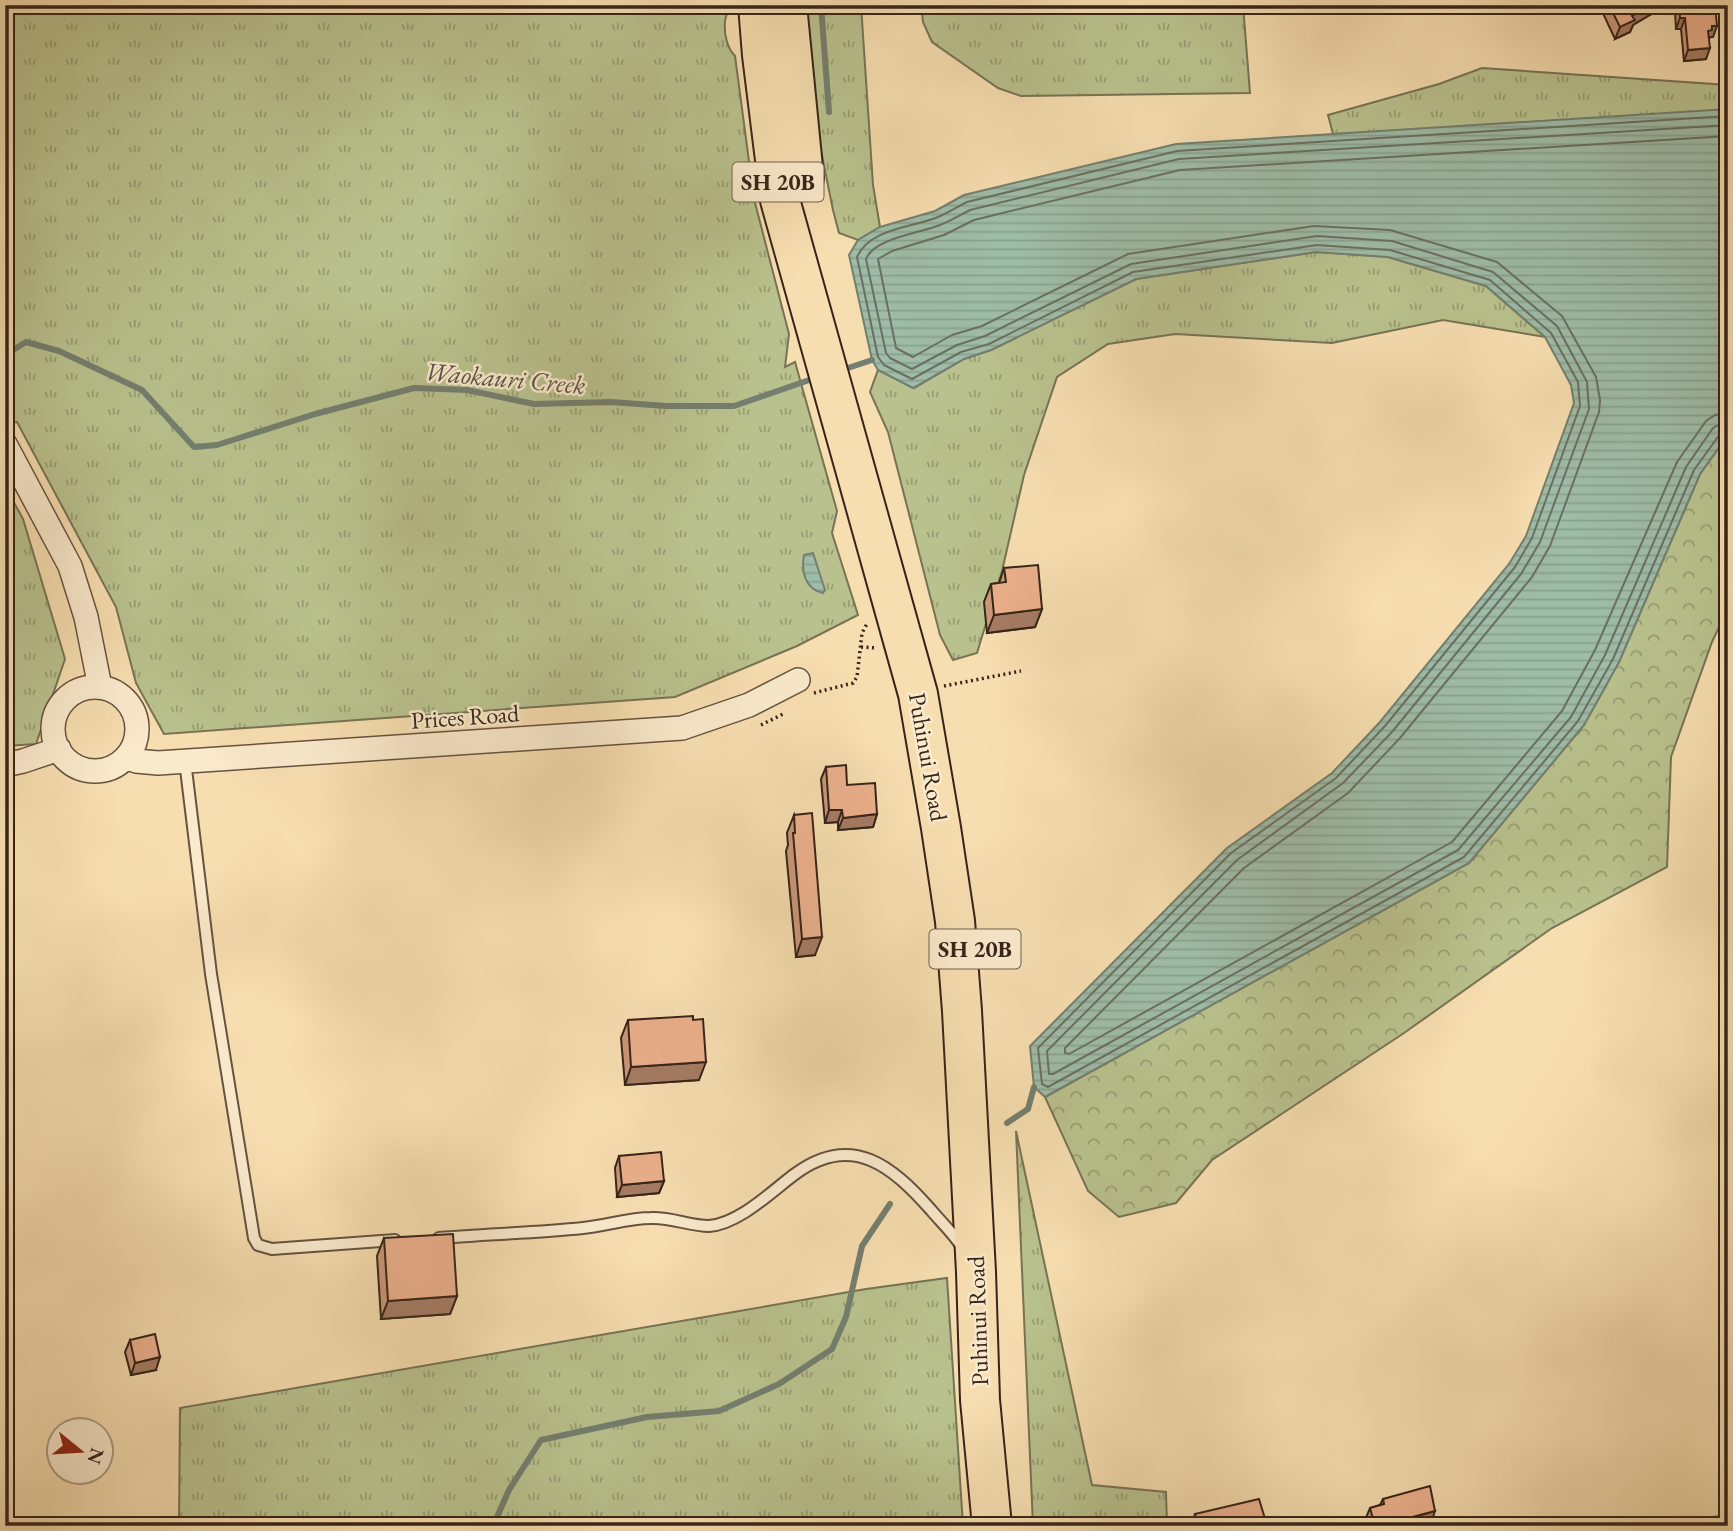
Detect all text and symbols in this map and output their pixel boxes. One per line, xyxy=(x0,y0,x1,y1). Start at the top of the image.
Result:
road number: SH 20B xyxy=(732,162,824,202)
water label: Waokauri Creek xyxy=(423,354,587,402)
street label: Puhinui Road xyxy=(902,690,955,825)
street label: Prices Road xyxy=(410,697,521,736)
road number: SH 20B xyxy=(930,930,1020,968)
street label: Puhinui Road xyxy=(960,1254,995,1387)
north arrow xyxy=(46,1416,116,1486)
text: N xyxy=(81,1445,110,1468)

